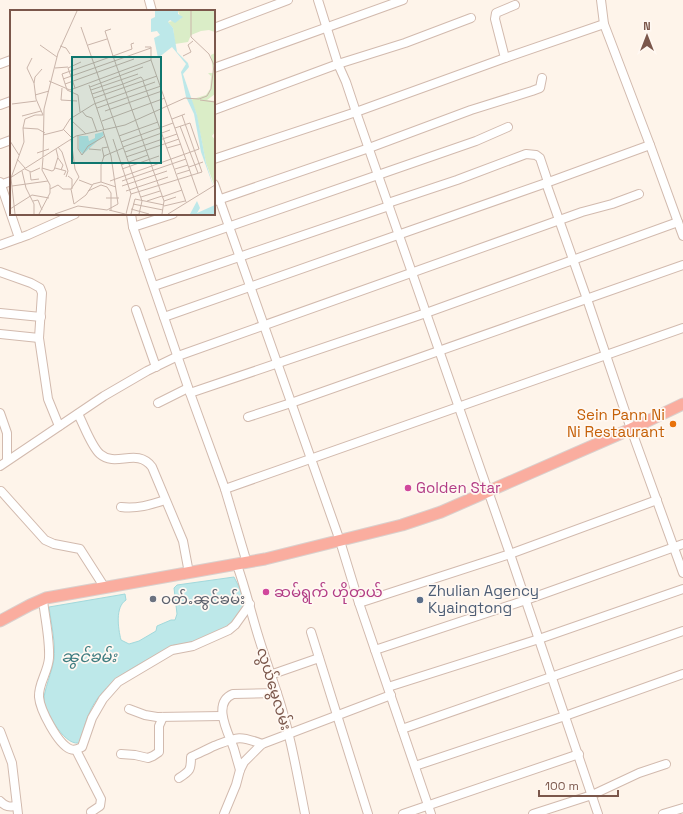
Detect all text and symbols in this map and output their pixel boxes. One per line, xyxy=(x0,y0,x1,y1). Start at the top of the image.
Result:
inset map xyxy=(10,10,215,215)
north arrow xyxy=(627,16,667,56)
text: N xyxy=(643,19,651,33)
place label: Sein Pann Ni Ni Restaurant xyxy=(567,405,665,441)
marker: Sein Pann Ni Ni Restaurant xyxy=(668,419,678,429)
place label: Golden Star xyxy=(416,478,501,497)
marker: Golden Star xyxy=(403,483,413,493)
place label: Zhulian Agency Kyaingtong xyxy=(428,581,539,617)
place label: ဆမ်ရွက် ဟိုတယ် xyxy=(274,582,383,604)
marker: ဆမ်ရွက် ဟိုတယ် xyxy=(261,587,271,597)
place label: ဝတ်ႉၼွင်ၶမ်း xyxy=(161,589,245,610)
marker: ဝတ်ႉၼွင်ၶမ်း xyxy=(148,594,158,604)
marker: Zhulian Agency Kyaingtong xyxy=(415,595,425,605)
water label: ၼွင်ၶမ်း xyxy=(61,645,118,669)
street label: လွယ်မွေလမ်း xyxy=(251,645,296,733)
scale bar xyxy=(539,772,618,798)
text: 100 m xyxy=(545,778,579,794)

